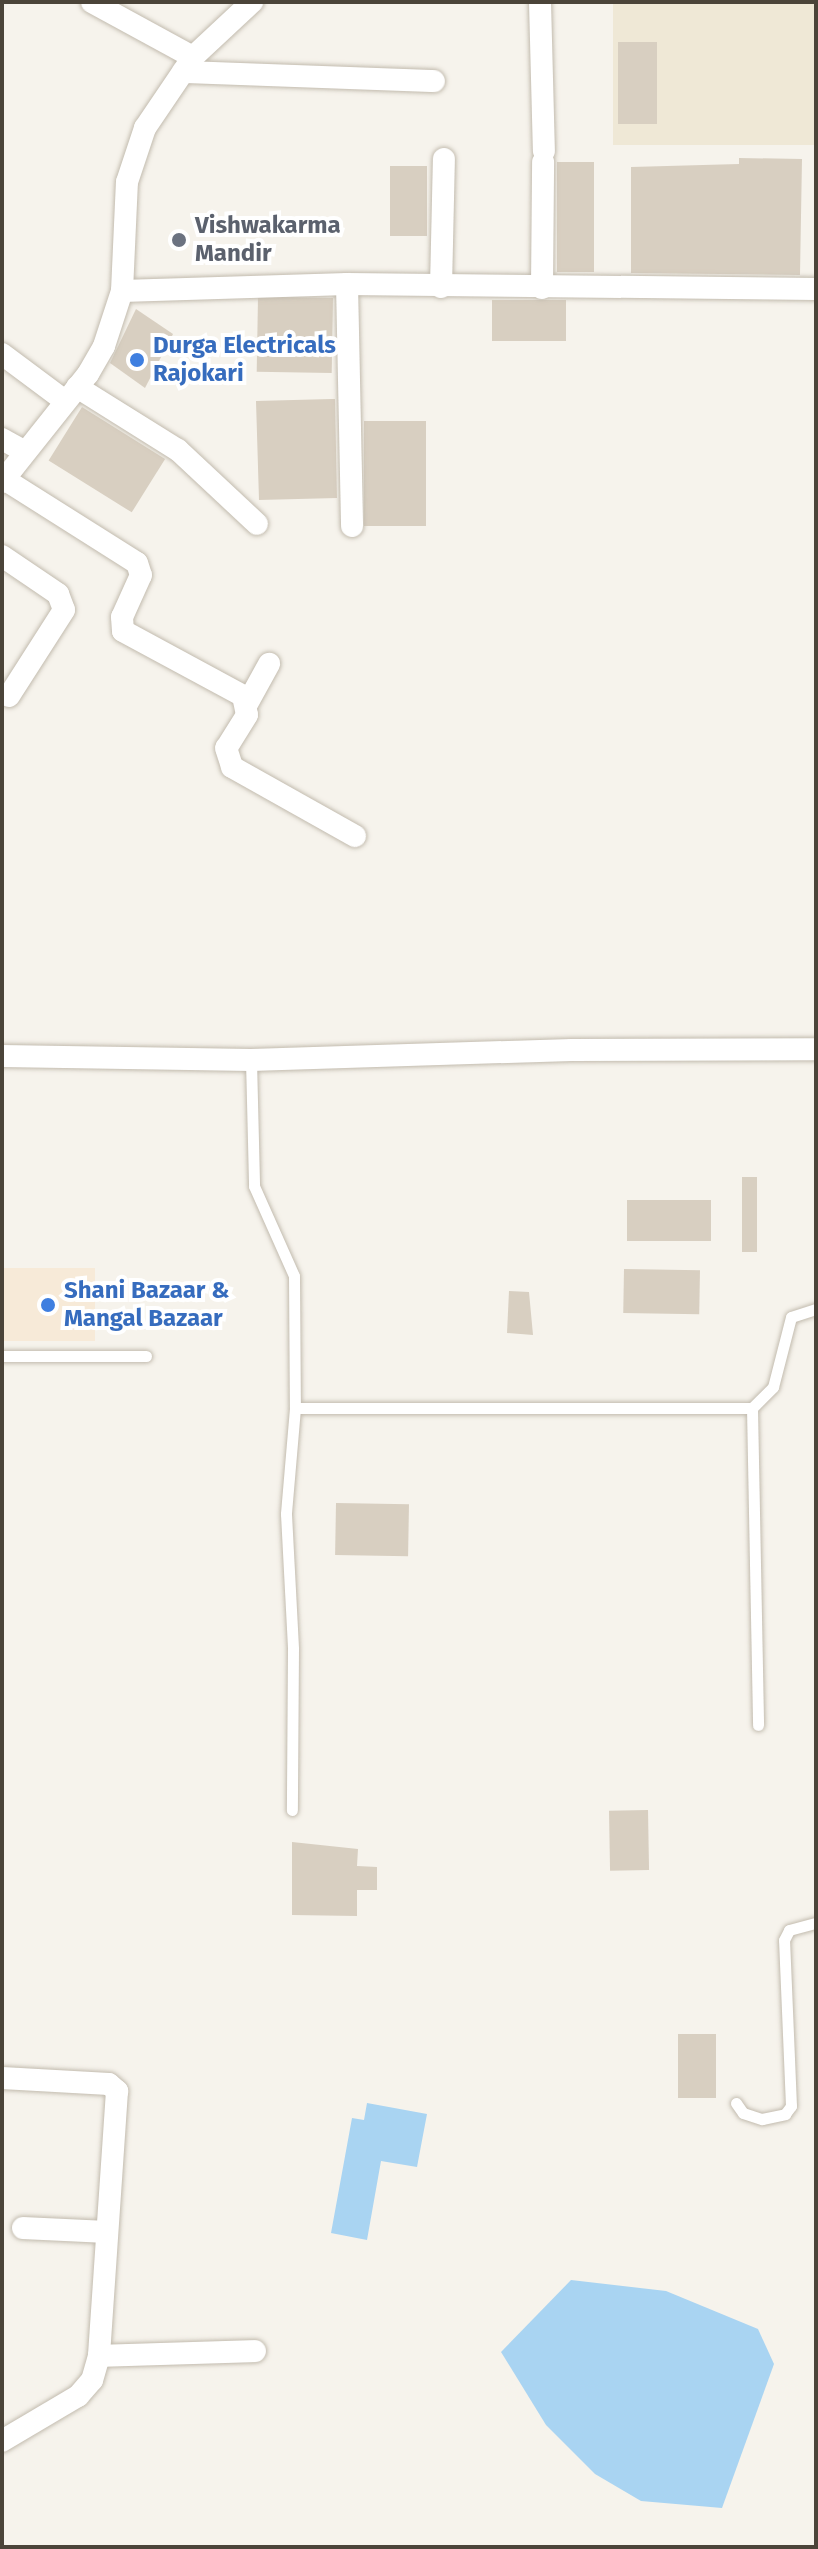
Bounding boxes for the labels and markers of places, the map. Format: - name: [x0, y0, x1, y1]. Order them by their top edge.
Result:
- place label: Vishwakarma Mandir: [195, 212, 341, 268]
- marker: Vishwakarma Mandir: [170, 231, 188, 249]
- place label: Durga Electricals Rajokari: [153, 332, 336, 388]
- marker: Durga Electricals Rajokari: [128, 351, 146, 369]
- place label: Shani Bazaar & Mangal Bazaar: [64, 1277, 229, 1333]
- marker: Shani Bazaar & Mangal Bazaar: [39, 1296, 57, 1314]

